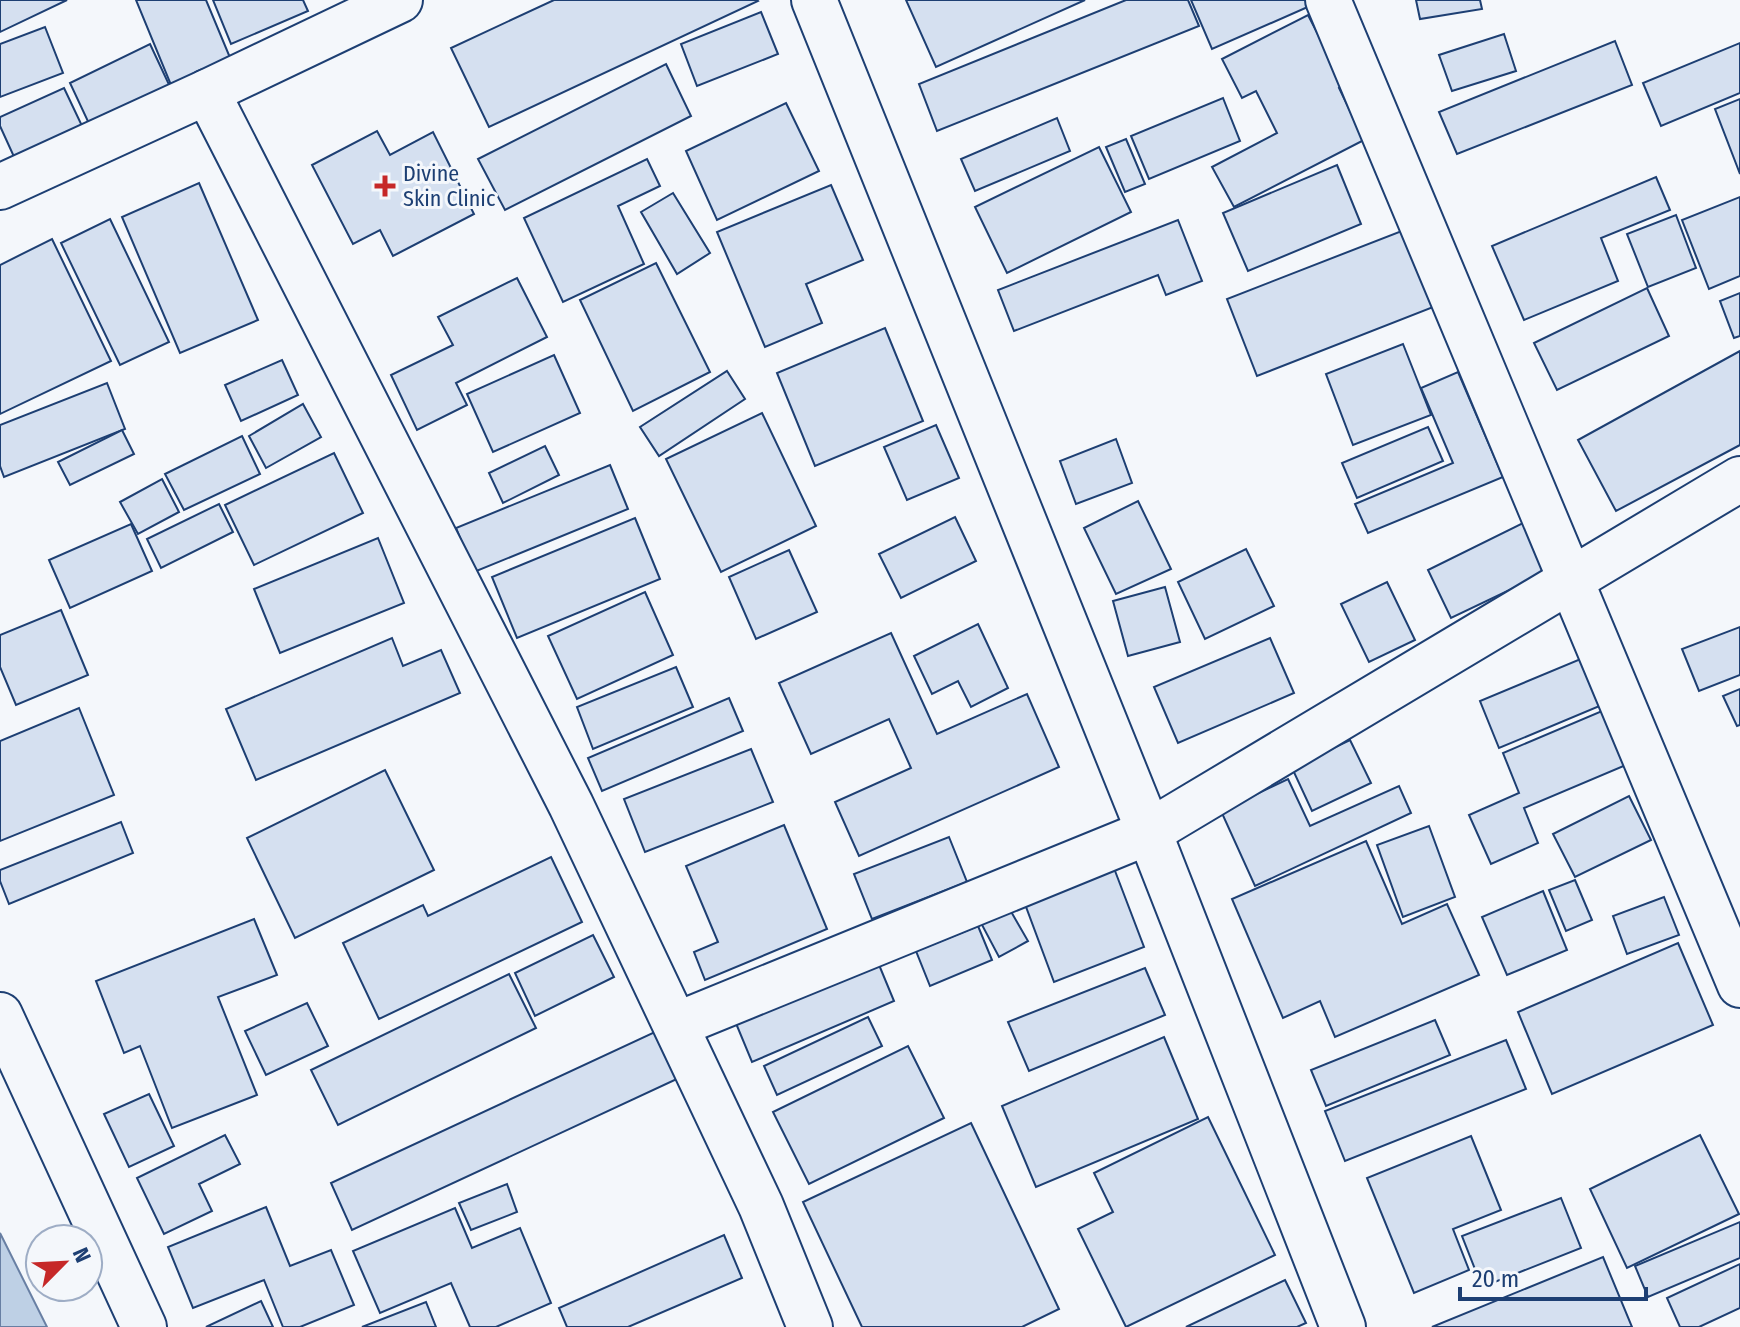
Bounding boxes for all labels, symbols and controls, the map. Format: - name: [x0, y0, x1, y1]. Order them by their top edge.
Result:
- place label: Divine Skin Clinic: [403, 160, 496, 212]
- marker: Divine Skin Clinic: [374, 175, 396, 197]
- north arrow: [24, 1223, 104, 1303]
- text: N: [67, 1244, 97, 1267]
- scale bar: [1460, 1251, 1646, 1301]
- text: 20 m: [1472, 1265, 1519, 1293]

